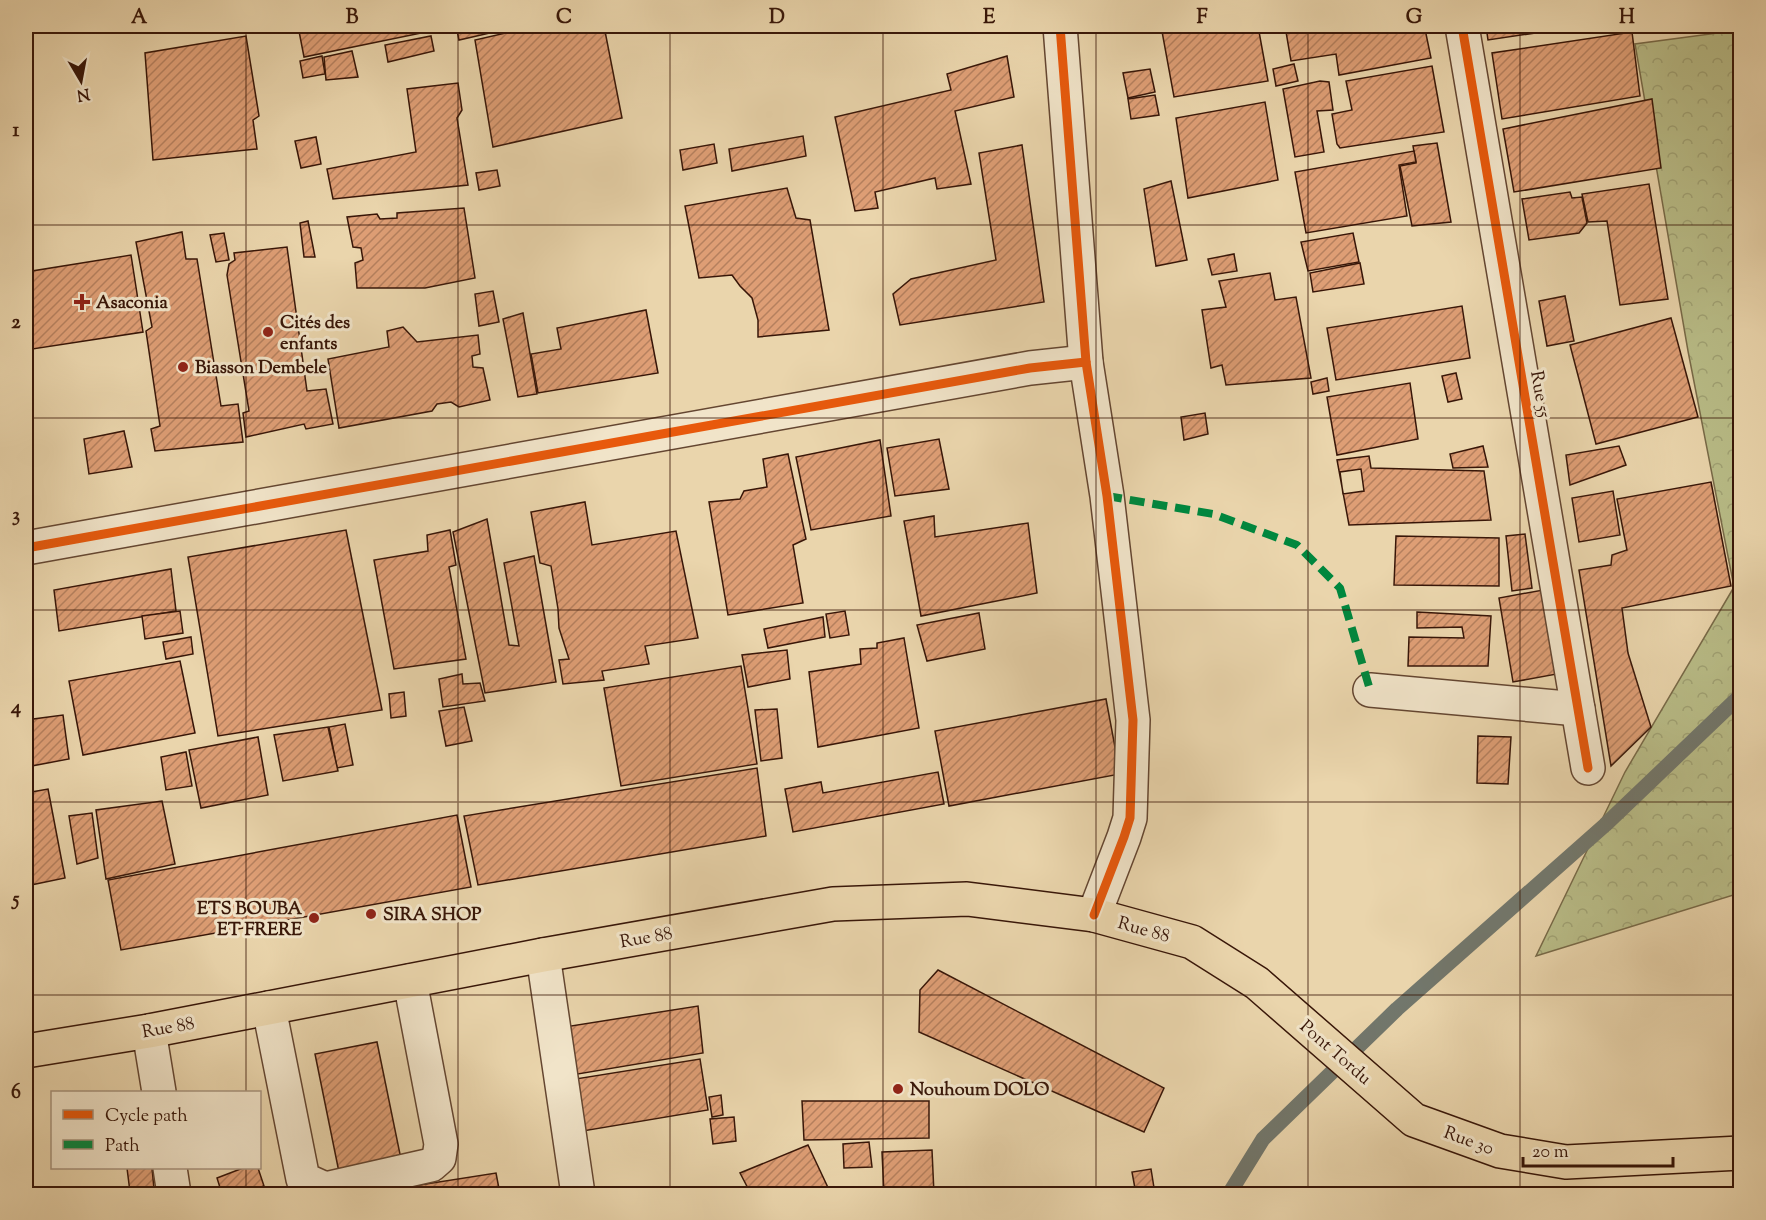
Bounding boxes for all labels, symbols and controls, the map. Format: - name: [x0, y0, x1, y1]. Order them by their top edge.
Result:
- text: A: [131, 4, 148, 33]
- text: B: [346, 4, 359, 33]
- text: C: [556, 4, 572, 33]
- text: D: [769, 4, 785, 33]
- text: E: [983, 4, 996, 33]
- text: F: [1196, 4, 1208, 33]
- text: G: [1406, 4, 1423, 33]
- text: H: [1619, 4, 1635, 33]
- north arrow: [51, 51, 111, 111]
- text: N: [75, 81, 91, 106]
- text: 1: [13, 117, 20, 146]
- place label: Asaconia: [96, 291, 168, 317]
- marker: Asaconia: [73, 293, 91, 311]
- text: 2: [11, 309, 21, 338]
- place label: Cités des enfants: [280, 311, 350, 358]
- marker: Cités des enfants: [261, 325, 275, 339]
- place label: Biasson Dembele: [195, 356, 328, 382]
- marker: Biasson Dembele: [176, 360, 190, 374]
- street label: Rue 55: [1522, 369, 1556, 420]
- text: 3: [12, 502, 20, 531]
- text: 4: [10, 694, 21, 723]
- text: 5: [11, 886, 20, 915]
- place label: ETS BOUBA ET FRERE: [197, 897, 302, 944]
- place label: SIRA SHOP: [383, 903, 481, 929]
- marker: SIRA SHOP: [364, 907, 378, 921]
- marker: ETS BOUBA ET FRERE: [307, 911, 321, 925]
- street label: Rue 88: [1114, 911, 1173, 951]
- street label: Rue 88: [618, 922, 675, 956]
- street label: Rue 88: [140, 1012, 197, 1046]
- street label: Pont Tordu: [1293, 1015, 1376, 1092]
- place label: Nouhoum DOLO: [910, 1078, 1049, 1104]
- text: 6: [11, 1079, 21, 1108]
- marker: Nouhoum DOLO: [891, 1082, 905, 1096]
- legend: [51, 1091, 261, 1169]
- text: Cycle path: [105, 1104, 188, 1130]
- street label: Rue 30: [1440, 1121, 1497, 1163]
- scale bar: [1523, 1130, 1673, 1168]
- text: Path: [105, 1134, 140, 1160]
- text: 20 m: [1532, 1140, 1569, 1166]

